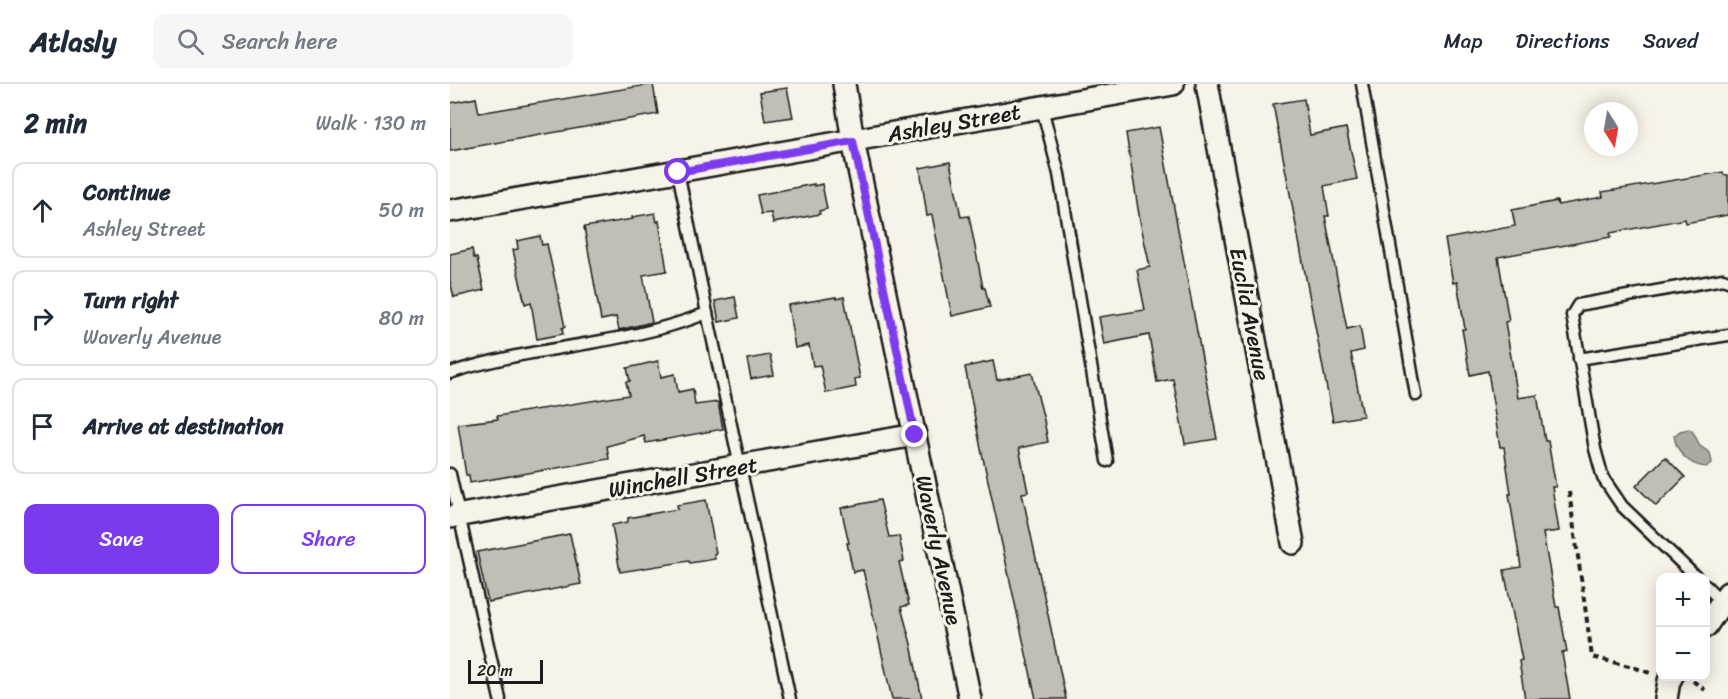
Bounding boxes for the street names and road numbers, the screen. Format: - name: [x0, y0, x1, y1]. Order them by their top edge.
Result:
- street label: Ashley Street: [883, 92, 1024, 154]
- street label: Euclid Avenue: [1218, 244, 1282, 384]
- street label: Winchell Street: [605, 445, 761, 509]
- street label: Waverly Avenue: [904, 471, 974, 629]

